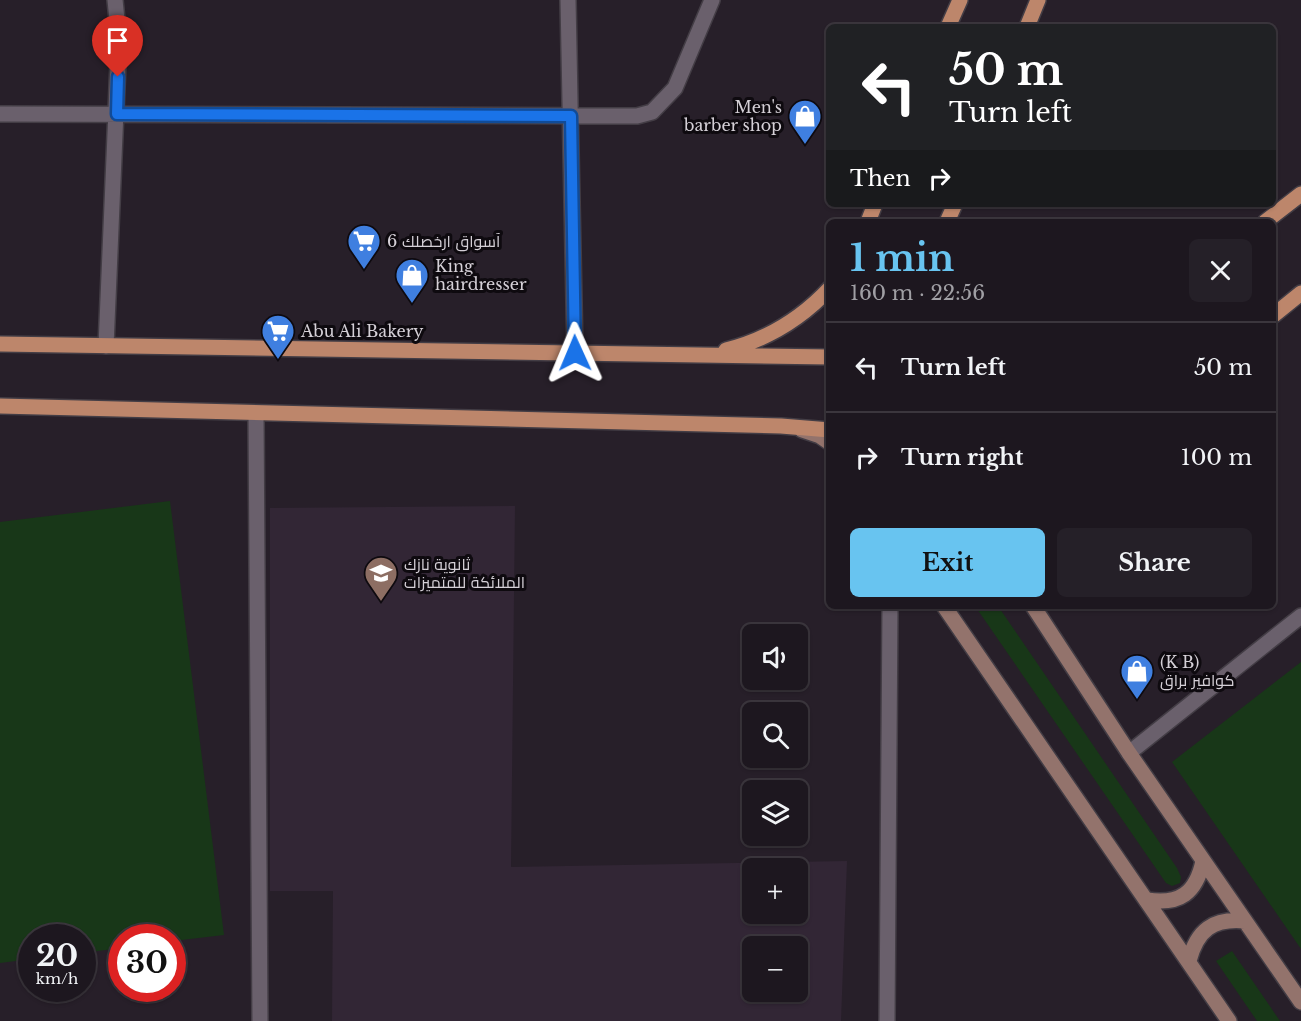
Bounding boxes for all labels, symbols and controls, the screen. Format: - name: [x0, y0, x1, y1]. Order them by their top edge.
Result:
- pin: [92, 15, 143, 77]
- icon: arrive: [101, 24, 134, 57]
- text: 50 m: [949, 44, 1063, 96]
- icon: left: [850, 48, 928, 126]
- text: Turn left: [949, 96, 1072, 129]
- place label: Men's barber shop: [683, 97, 782, 135]
- shop icon: Men's barber shop: [787, 98, 823, 145]
- icon: right: [923, 162, 956, 195]
- text: Then: [850, 165, 911, 192]
- supermarket icon: 6 آسواق ارخصلك: [346, 223, 382, 270]
- place label: 6 آسواق ارخصلك: [387, 231, 501, 252]
- text: 1 min: [850, 236, 954, 281]
- button: close: [1189, 239, 1252, 302]
- place label: King hairdresser: [435, 256, 527, 294]
- shop icon: King hairdresser: [394, 257, 430, 304]
- text: 160 m · 22:56: [850, 281, 985, 305]
- supermarket icon: Abu Ali Bakery: [260, 313, 296, 360]
- place label: Abu Ali Bakery: [300, 321, 424, 341]
- position arrow: [543, 321, 607, 385]
- icon: left: [850, 351, 883, 384]
- text: Turn left: [901, 354, 1006, 381]
- text: 50 m: [1194, 354, 1252, 381]
- icon: right: [850, 441, 883, 474]
- text: Turn right: [901, 444, 1023, 471]
- text: 100 m: [1181, 444, 1252, 471]
- button: Exit: [850, 528, 1045, 597]
- button: Share: [1057, 528, 1252, 597]
- place label: ثانوية نازك الملائكة للمتميزات: [404, 554, 525, 592]
- school or university icon: ثانوية نازك الملائكة للمتميزات: [363, 555, 399, 602]
- map controls: [742, 624, 808, 1002]
- button: sound: [742, 624, 808, 690]
- place label: (K B) كوافير براق: [1160, 652, 1235, 691]
- shop icon: (K B) كوافير براق: [1119, 653, 1155, 700]
- button: search: [742, 702, 808, 768]
- button: layers: [742, 780, 808, 846]
- button: +: [742, 858, 808, 924]
- speed limit sign: 30: [108, 924, 186, 1002]
- button: −: [742, 936, 808, 1002]
- text: 20: [36, 937, 78, 974]
- text: km/h: [36, 969, 78, 988]

